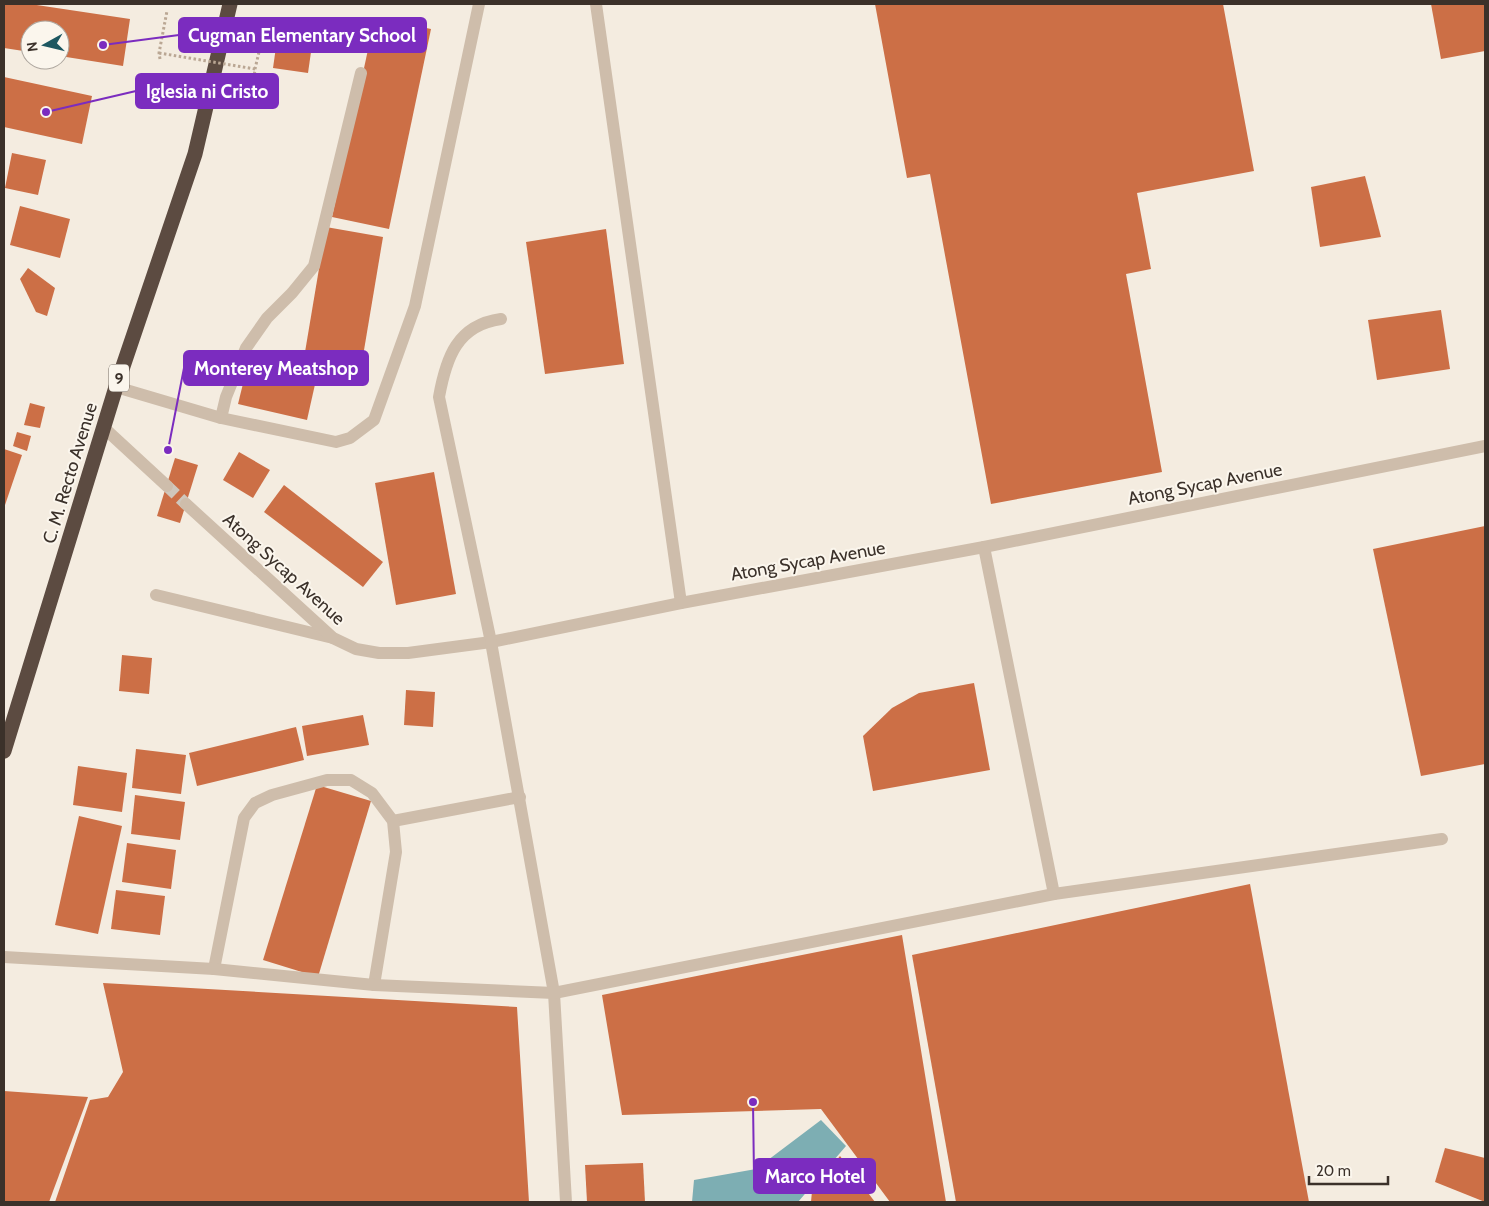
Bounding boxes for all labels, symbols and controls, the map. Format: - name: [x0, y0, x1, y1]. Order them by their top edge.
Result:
- callout: Cugman Elementary School: [179, 18, 426, 52]
- north arrow: [20, 20, 70, 70]
- text: Cugman Elementary School: [188, 24, 416, 47]
- text: N: [23, 41, 42, 53]
- callout: Iglesia ni Cristo: [136, 74, 278, 108]
- text: Iglesia ni Cristo: [146, 80, 269, 103]
- callout: Monterey Meatshop: [184, 351, 368, 385]
- text: Monterey Meatshop: [194, 357, 359, 380]
- road number: 9: [109, 364, 129, 392]
- street label: C. M. Recto Avenue: [38, 400, 102, 546]
- street label: Atong Sycap Avenue: [1126, 458, 1284, 510]
- street label: Atong Sycap Avenue: [218, 508, 350, 630]
- street label: Atong Sycap Avenue: [729, 537, 887, 585]
- scale bar: [1309, 1154, 1388, 1186]
- callout: Marco Hotel: [754, 1159, 875, 1193]
- text: 20 m: [1316, 1162, 1351, 1180]
- text: Marco Hotel: [765, 1165, 865, 1188]

